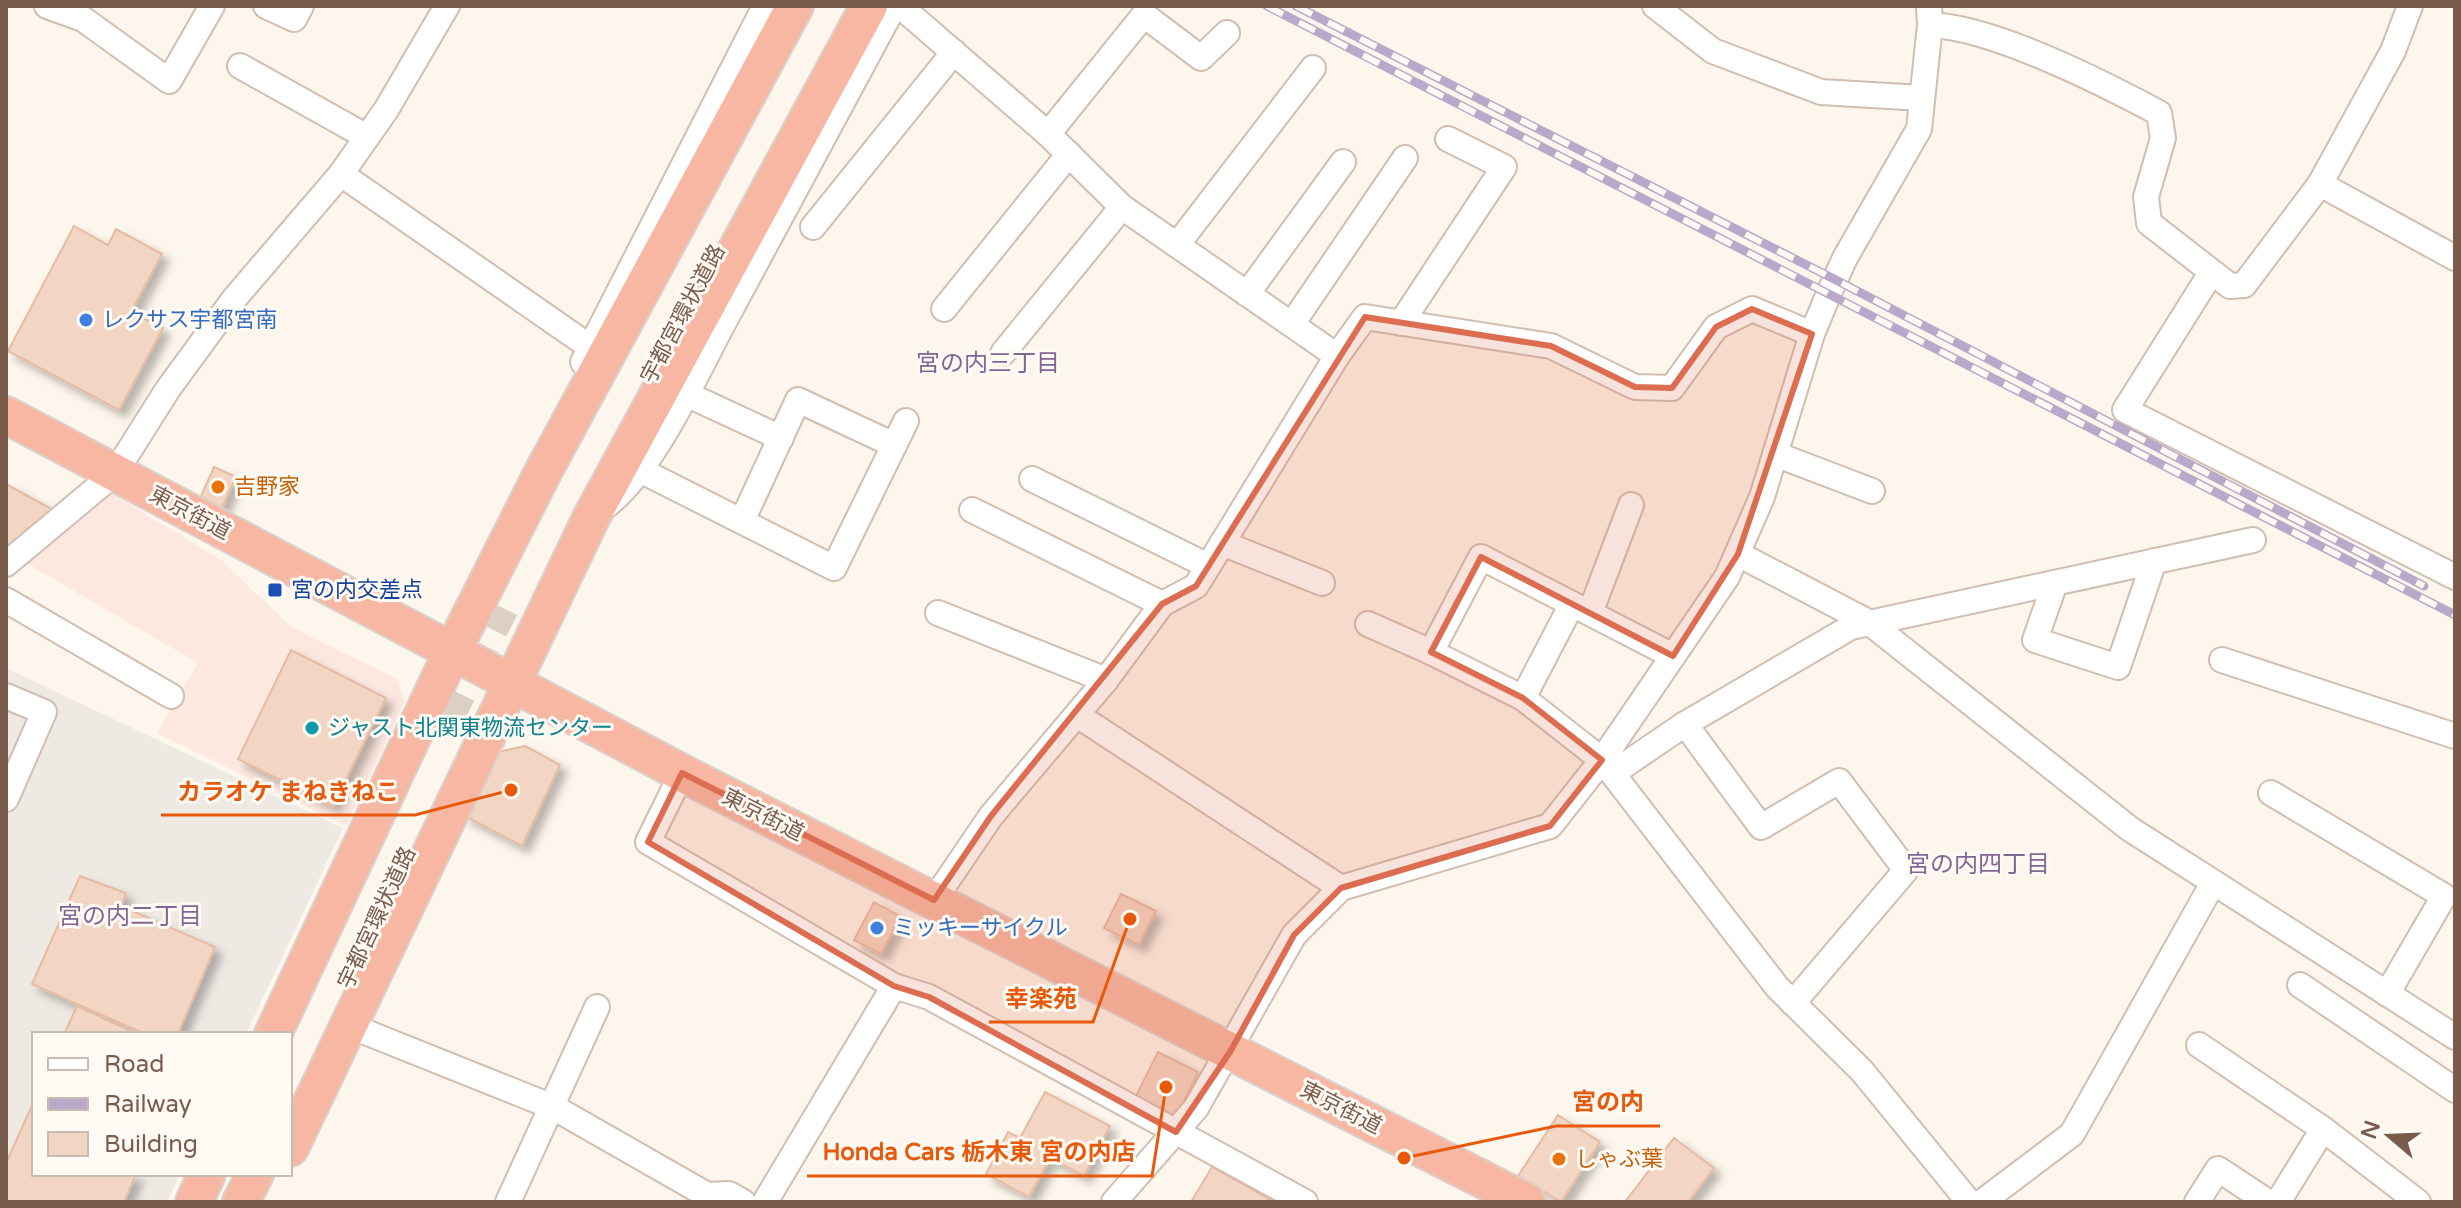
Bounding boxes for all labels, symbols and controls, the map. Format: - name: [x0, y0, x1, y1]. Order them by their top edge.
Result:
- street label: 宇都宮環状道路: [635, 240, 731, 388]
- place label: レクサス宇都宮南: [102, 307, 278, 333]
- marker: レクサス宇都宮南: [77, 311, 95, 329]
- district label: 宮の内三丁目: [916, 349, 1060, 378]
- place label: 吉野家: [234, 474, 300, 500]
- marker: 吉野家: [209, 478, 227, 496]
- street label: 東京街道: [145, 481, 235, 545]
- place label: 宮の内交差点: [291, 577, 423, 603]
- marker: 宮の内交差点: [266, 581, 284, 599]
- place label: ジャスト北関東物流センター: [328, 715, 613, 741]
- marker: ジャスト北関東物流センター: [303, 719, 321, 737]
- callout: カラオケ まねきねこ: [161, 767, 415, 815]
- text: カラオケ まねきねこ: [177, 778, 399, 807]
- street label: 東京街道: [718, 783, 808, 847]
- street label: 宇都宮環状道路: [333, 843, 421, 993]
- district label: 宮の内四丁目: [1906, 850, 2050, 879]
- district label: 宮の内二丁目: [58, 902, 202, 931]
- place label: ミッキーサイクル: [893, 915, 1067, 941]
- marker: ミッキーサイクル: [868, 919, 886, 937]
- callout: 幸楽苑: [989, 974, 1093, 1022]
- text: 幸楽苑: [1005, 985, 1077, 1014]
- legend: [32, 1032, 292, 1176]
- text: Road: [104, 1050, 164, 1079]
- street label: 東京街道: [1296, 1076, 1386, 1140]
- callout: 宮の内: [1556, 1078, 1660, 1126]
- text: 宮の内: [1572, 1088, 1644, 1117]
- text: Railway: [104, 1090, 192, 1119]
- north arrow: [2349, 1096, 2429, 1176]
- text: N: [2356, 1117, 2386, 1142]
- callout: Honda Cars 栃木東 宮の内店: [807, 1128, 1152, 1176]
- text: Building: [104, 1130, 198, 1159]
- text: Honda Cars 栃木東 宮の内店: [822, 1138, 1136, 1167]
- place label: しゃぶ葉: [1575, 1146, 1663, 1172]
- marker: しゃぶ葉: [1550, 1150, 1568, 1168]

